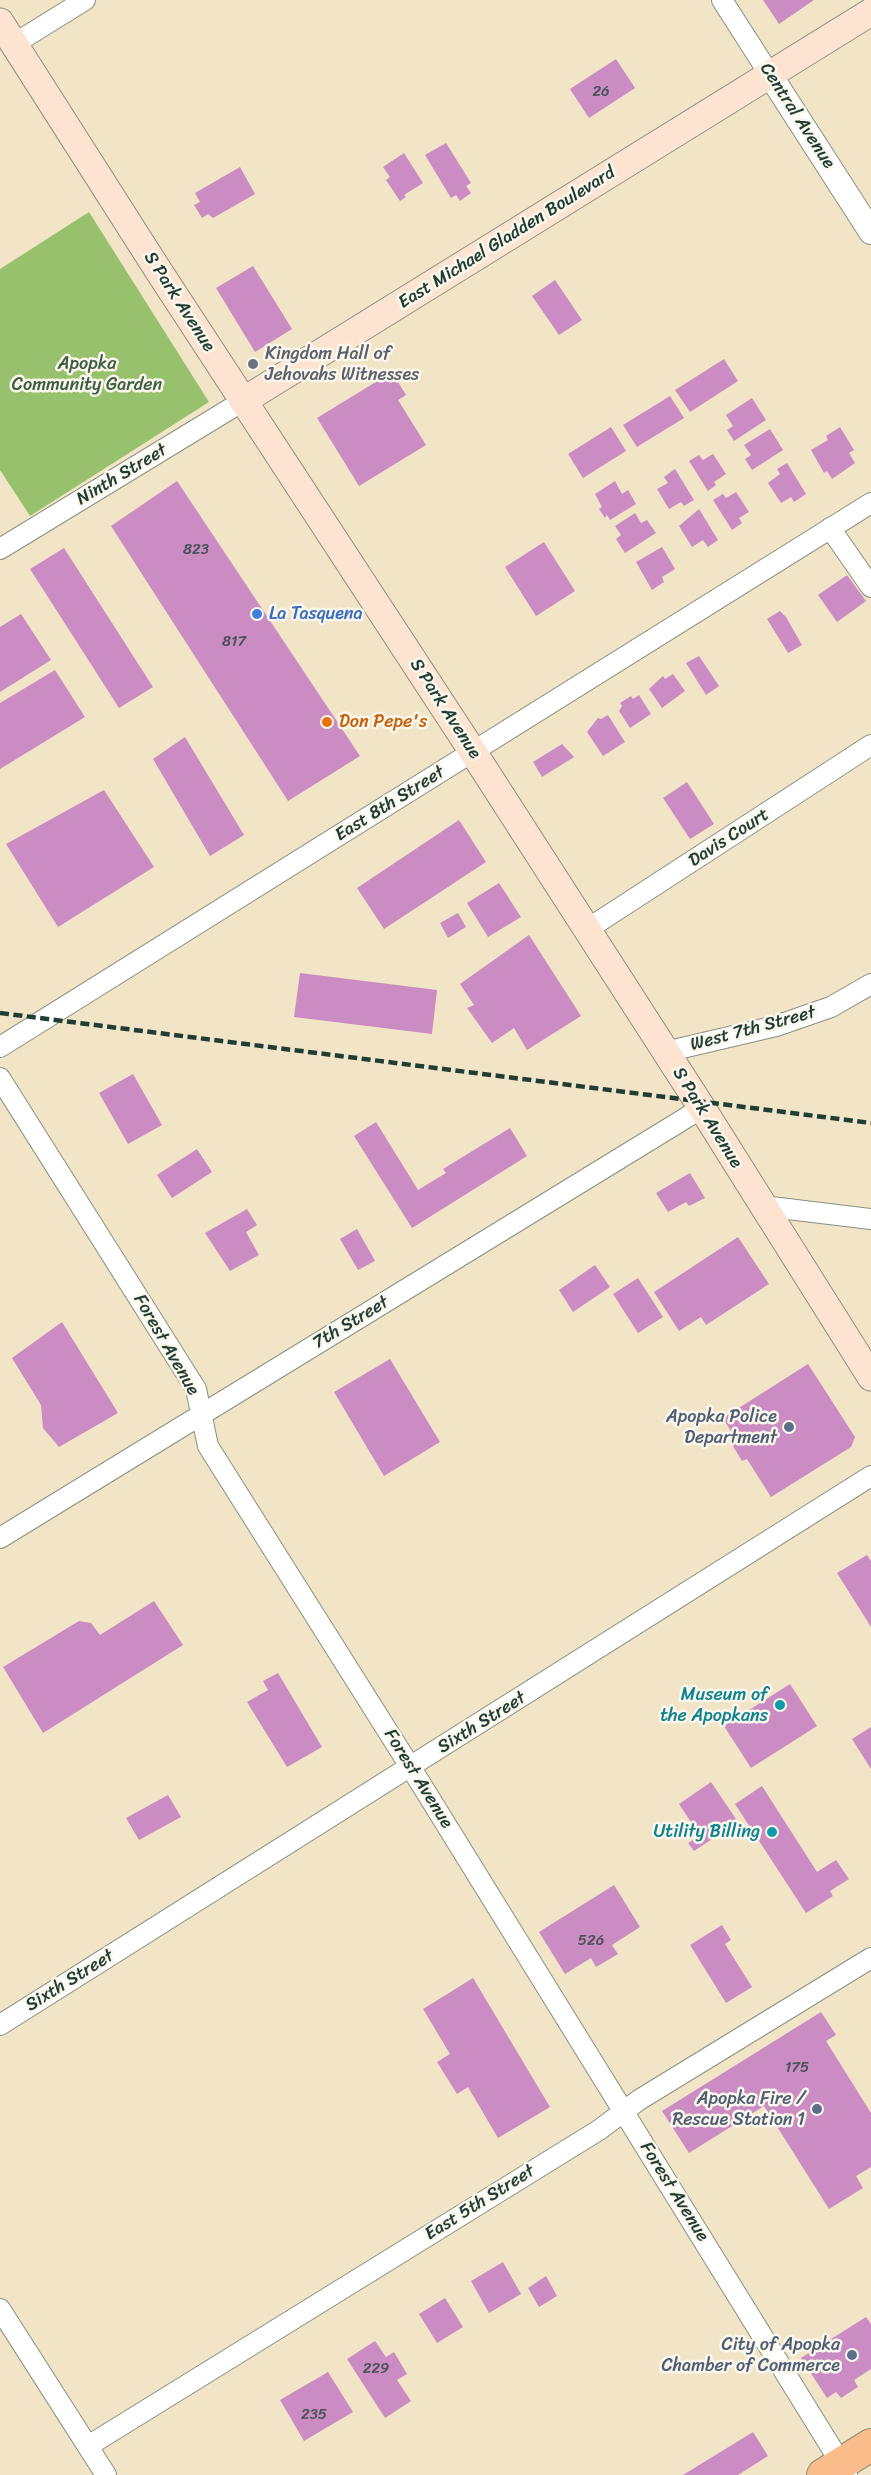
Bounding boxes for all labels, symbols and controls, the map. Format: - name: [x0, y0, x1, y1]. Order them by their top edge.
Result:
- street label: Central Avenue: [755, 59, 839, 173]
- house number: 26: [592, 83, 610, 101]
- street label: East Michael Gladden Boulevard: [395, 162, 619, 314]
- street label: S Park Avenue: [139, 248, 219, 356]
- place label: Kingdom Hall of Jehovahs Witnesses: [265, 343, 419, 386]
- park label: Apopka Community Garden: [12, 353, 162, 395]
- marker: Kingdom Hall of Jehovahs Witnesses: [246, 357, 260, 371]
- street label: Ninth Street: [73, 440, 171, 510]
- house number: 823: [183, 541, 209, 559]
- place label: La Tasquena: [269, 603, 363, 625]
- marker: La Tasquena: [250, 607, 264, 621]
- house number: 817: [222, 633, 246, 651]
- street label: S Park Avenue: [405, 655, 485, 763]
- place label: Don Pepe's: [339, 711, 427, 733]
- marker: Don Pepe's: [320, 715, 334, 729]
- street label: East 8th Street: [331, 762, 449, 846]
- street label: Davis Court: [685, 804, 773, 872]
- street label: West 7th Street: [688, 1002, 818, 1056]
- street label: S Park Avenue: [667, 1064, 747, 1172]
- street label: Forest Avenue: [128, 1291, 204, 1399]
- street label: 7th Street: [309, 1292, 393, 1354]
- place label: Apopka Police Department: [666, 1406, 777, 1448]
- marker: Apopka Police Department: [782, 1420, 796, 1434]
- place label: Museum of the Apopkans: [660, 1684, 768, 1726]
- street label: Sixth Street: [434, 1687, 530, 1759]
- marker: Museum of the Apopkans: [773, 1698, 787, 1712]
- street label: Forest Avenue: [379, 1725, 457, 1833]
- place label: Utility Billing: [653, 1821, 760, 1843]
- marker: Utility Billing: [765, 1825, 779, 1839]
- house number: 526: [578, 1932, 604, 1950]
- street label: Sixth Street: [22, 1945, 118, 2017]
- house number: 175: [785, 2059, 809, 2077]
- place label: Apopka Fire / Rescue Station 1: [672, 2088, 805, 2130]
- marker: Apopka Fire / Rescue Station 1: [810, 2102, 824, 2116]
- street label: Forest Avenue: [635, 2138, 713, 2246]
- street label: East 5th Street: [421, 2161, 539, 2245]
- place label: City of Apopka Chamber of Commerce: [661, 2334, 840, 2376]
- marker: City of Apopka Chamber of Commerce: [845, 2348, 859, 2362]
- house number: 229: [363, 2360, 389, 2378]
- house number: 235: [301, 2406, 327, 2424]

